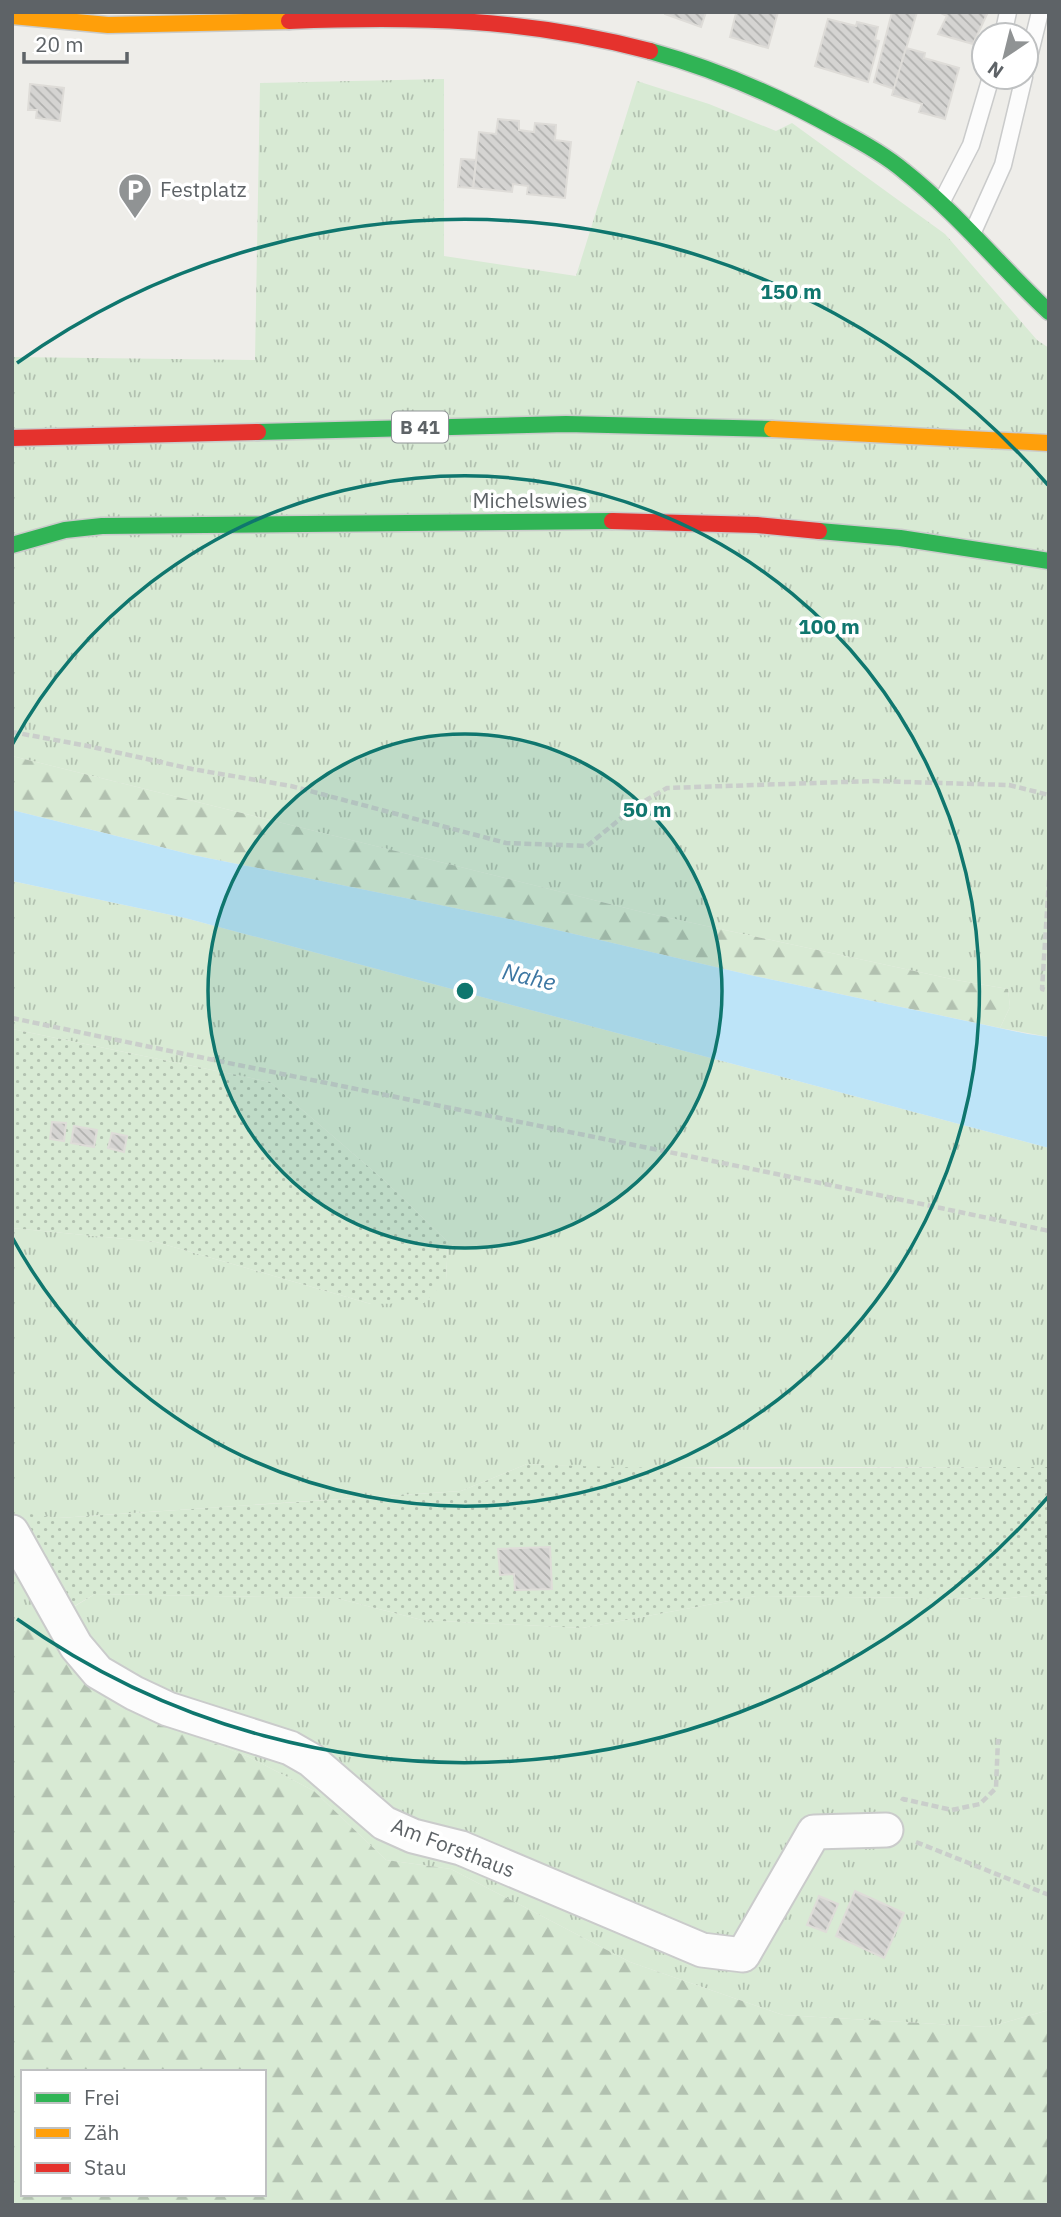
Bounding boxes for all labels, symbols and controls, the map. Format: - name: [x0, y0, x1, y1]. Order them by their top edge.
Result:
- scale bar: [24, 21, 128, 65]
- north arrow: [970, 21, 1040, 91]
- text: 20 m: [35, 30, 84, 58]
- text: N: [983, 56, 1008, 84]
- parking icon: Festplatz: [116, 171, 154, 220]
- place label: Festplatz: [160, 175, 247, 203]
- text: 150 m: [760, 277, 822, 305]
- road number: B 41: [392, 412, 448, 442]
- street label: Michelswies: [472, 486, 588, 514]
- text: 100 m: [798, 612, 860, 640]
- text: 50 m: [623, 795, 671, 823]
- water label: Nahe: [500, 955, 559, 997]
- centre of rings: [453, 979, 477, 1003]
- street label: Am Forsthaus: [388, 1811, 519, 1883]
- legend: [21, 2070, 266, 2196]
- text: Frei: [84, 2083, 120, 2111]
- text: Zäh: [84, 2118, 119, 2146]
- text: Stau: [84, 2153, 127, 2181]

